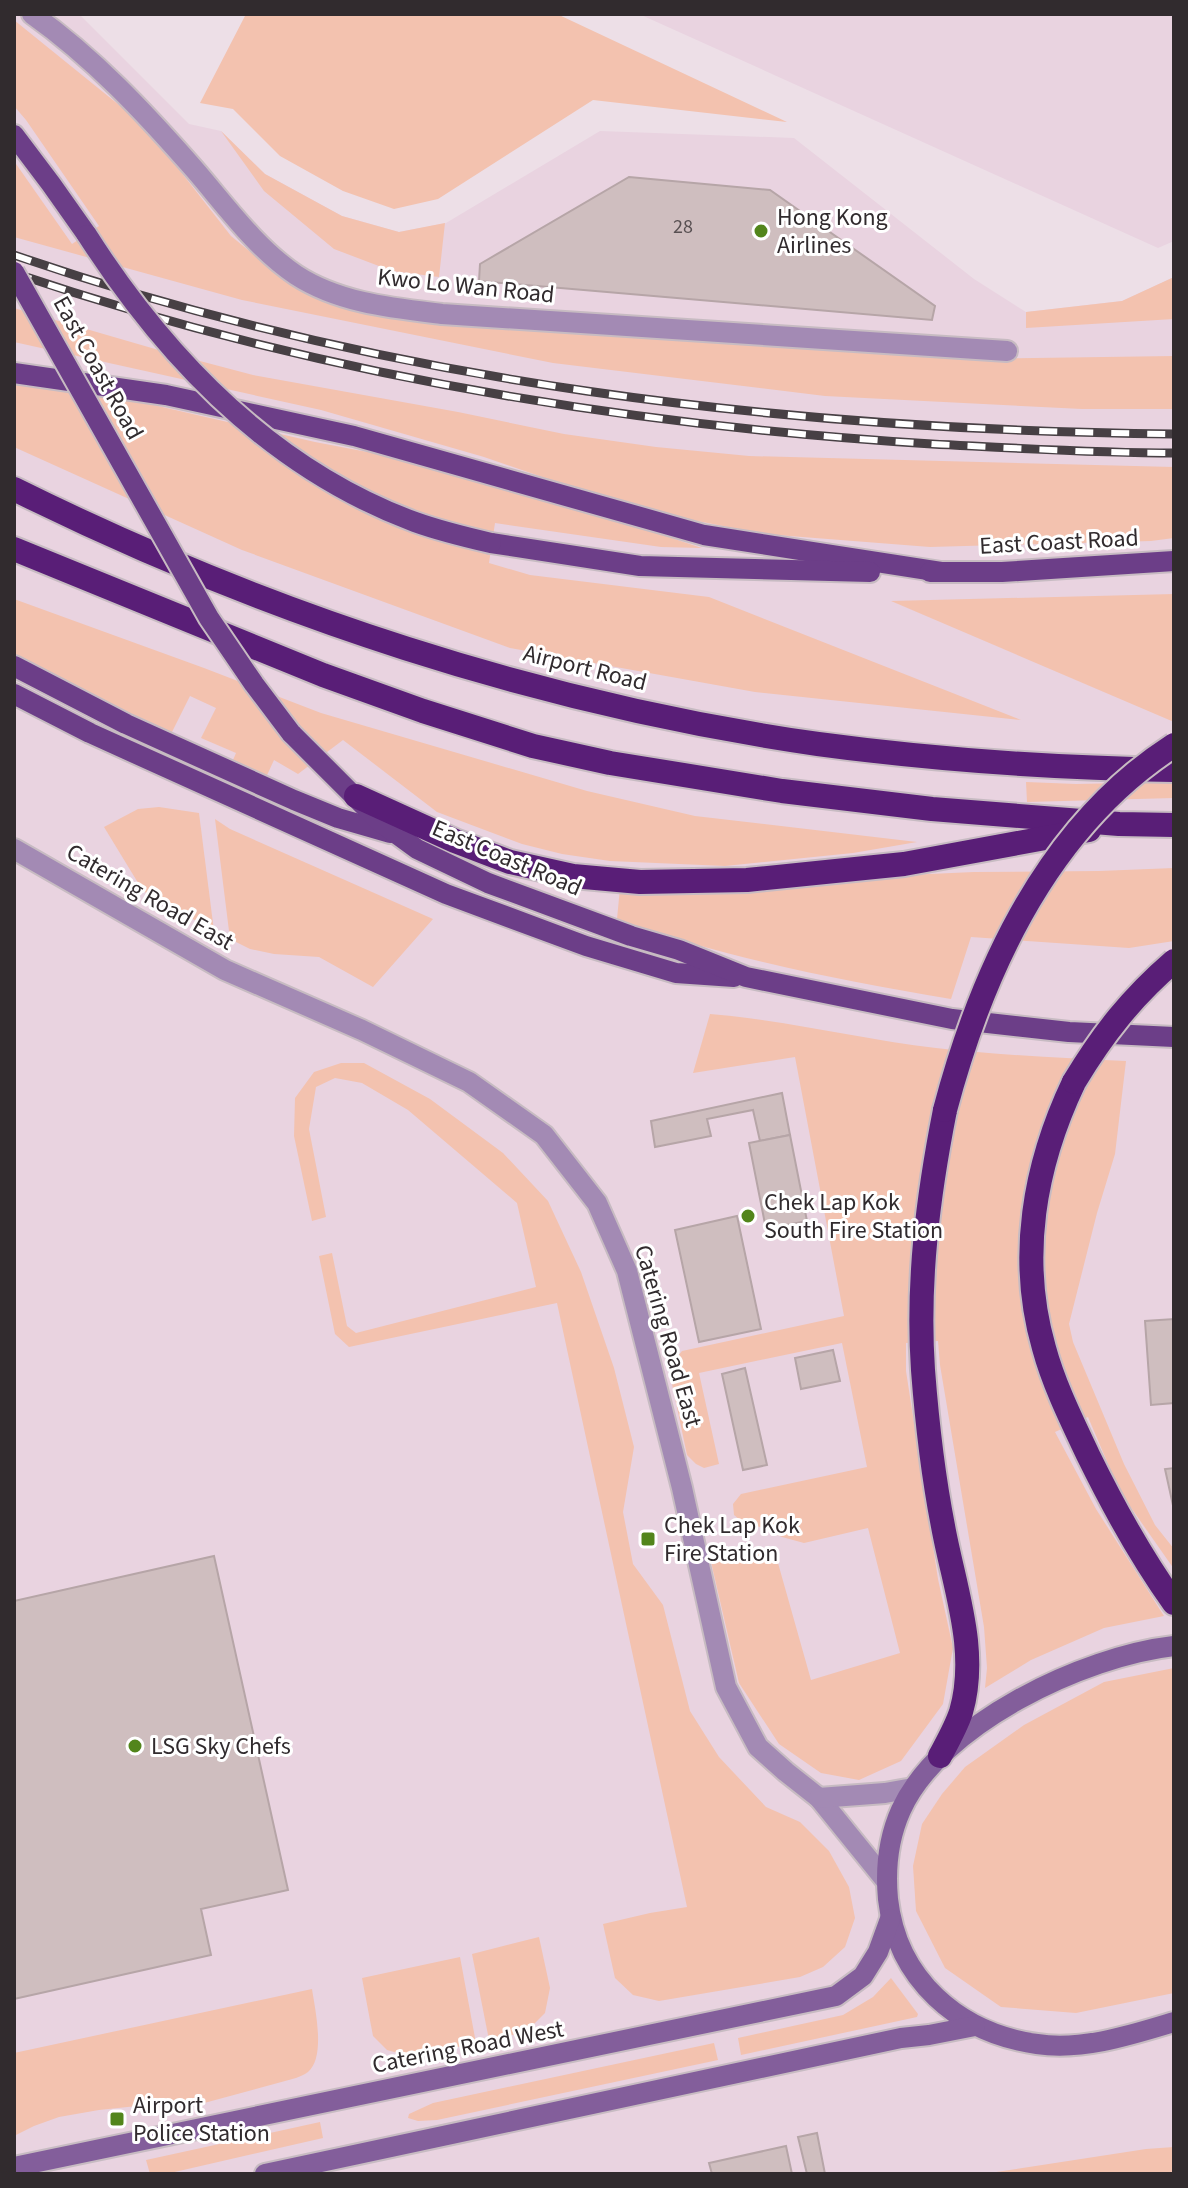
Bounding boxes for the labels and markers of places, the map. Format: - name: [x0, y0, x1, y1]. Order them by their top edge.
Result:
- place label: Hong Kong Airlines: [777, 200, 888, 263]
- marker: Hong Kong Airlines: [752, 222, 770, 240]
- place label: Chek Lap Kok South Fire Station: [764, 1185, 943, 1248]
- marker: Chek Lap Kok South Fire Station: [739, 1207, 757, 1225]
- place label: Chek Lap Kok Fire Station: [664, 1508, 800, 1571]
- marker: Chek Lap Kok Fire Station: [639, 1530, 657, 1548]
- place label: LSG Sky Chefs: [151, 1729, 291, 1764]
- marker: LSG Sky Chefs: [126, 1737, 144, 1755]
- place label: Airport Police Station: [133, 2088, 270, 2151]
- marker: Airport Police Station: [108, 2110, 126, 2128]

